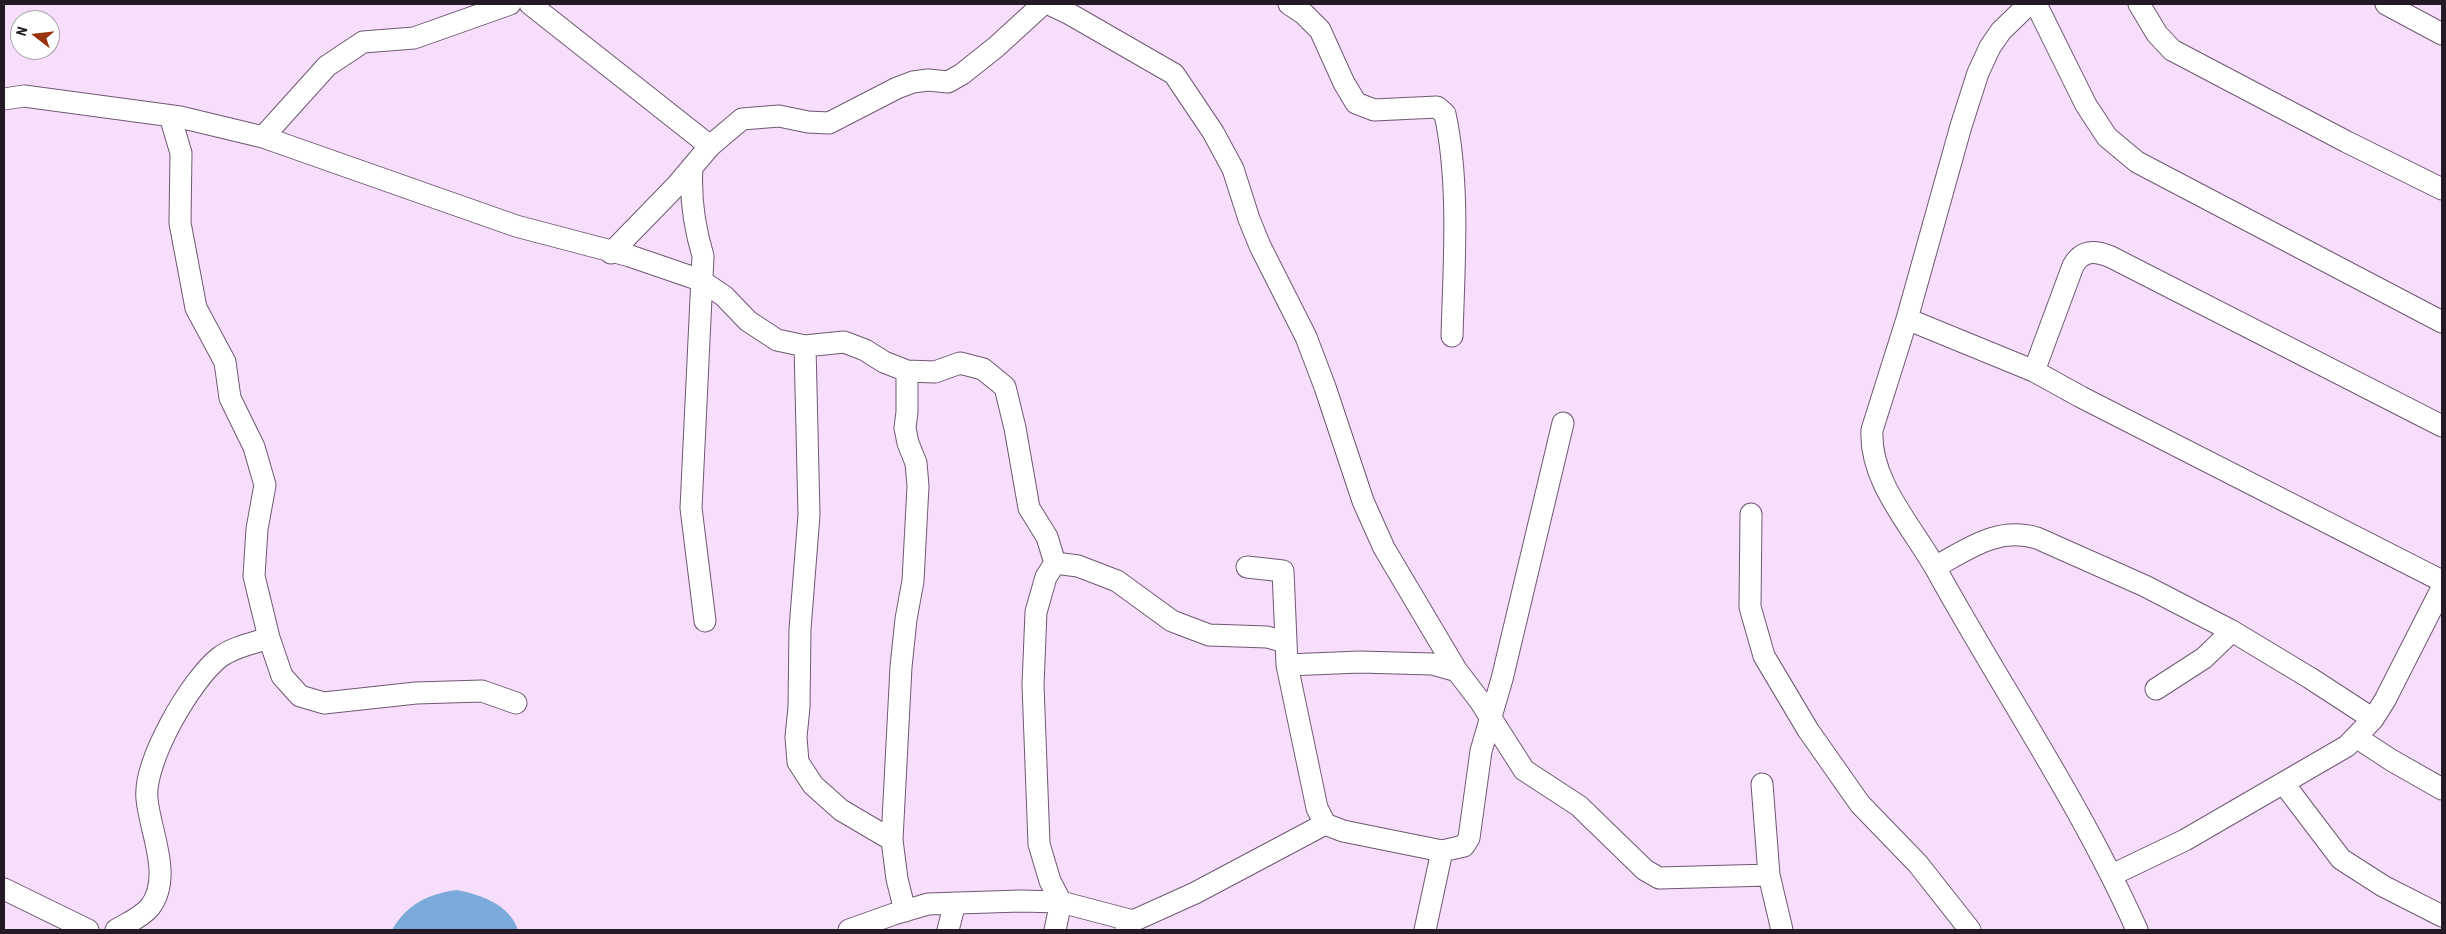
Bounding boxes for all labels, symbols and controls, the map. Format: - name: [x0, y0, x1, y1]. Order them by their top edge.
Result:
- north arrow: [10, 10, 60, 60]
- text: N: [13, 25, 30, 37]

